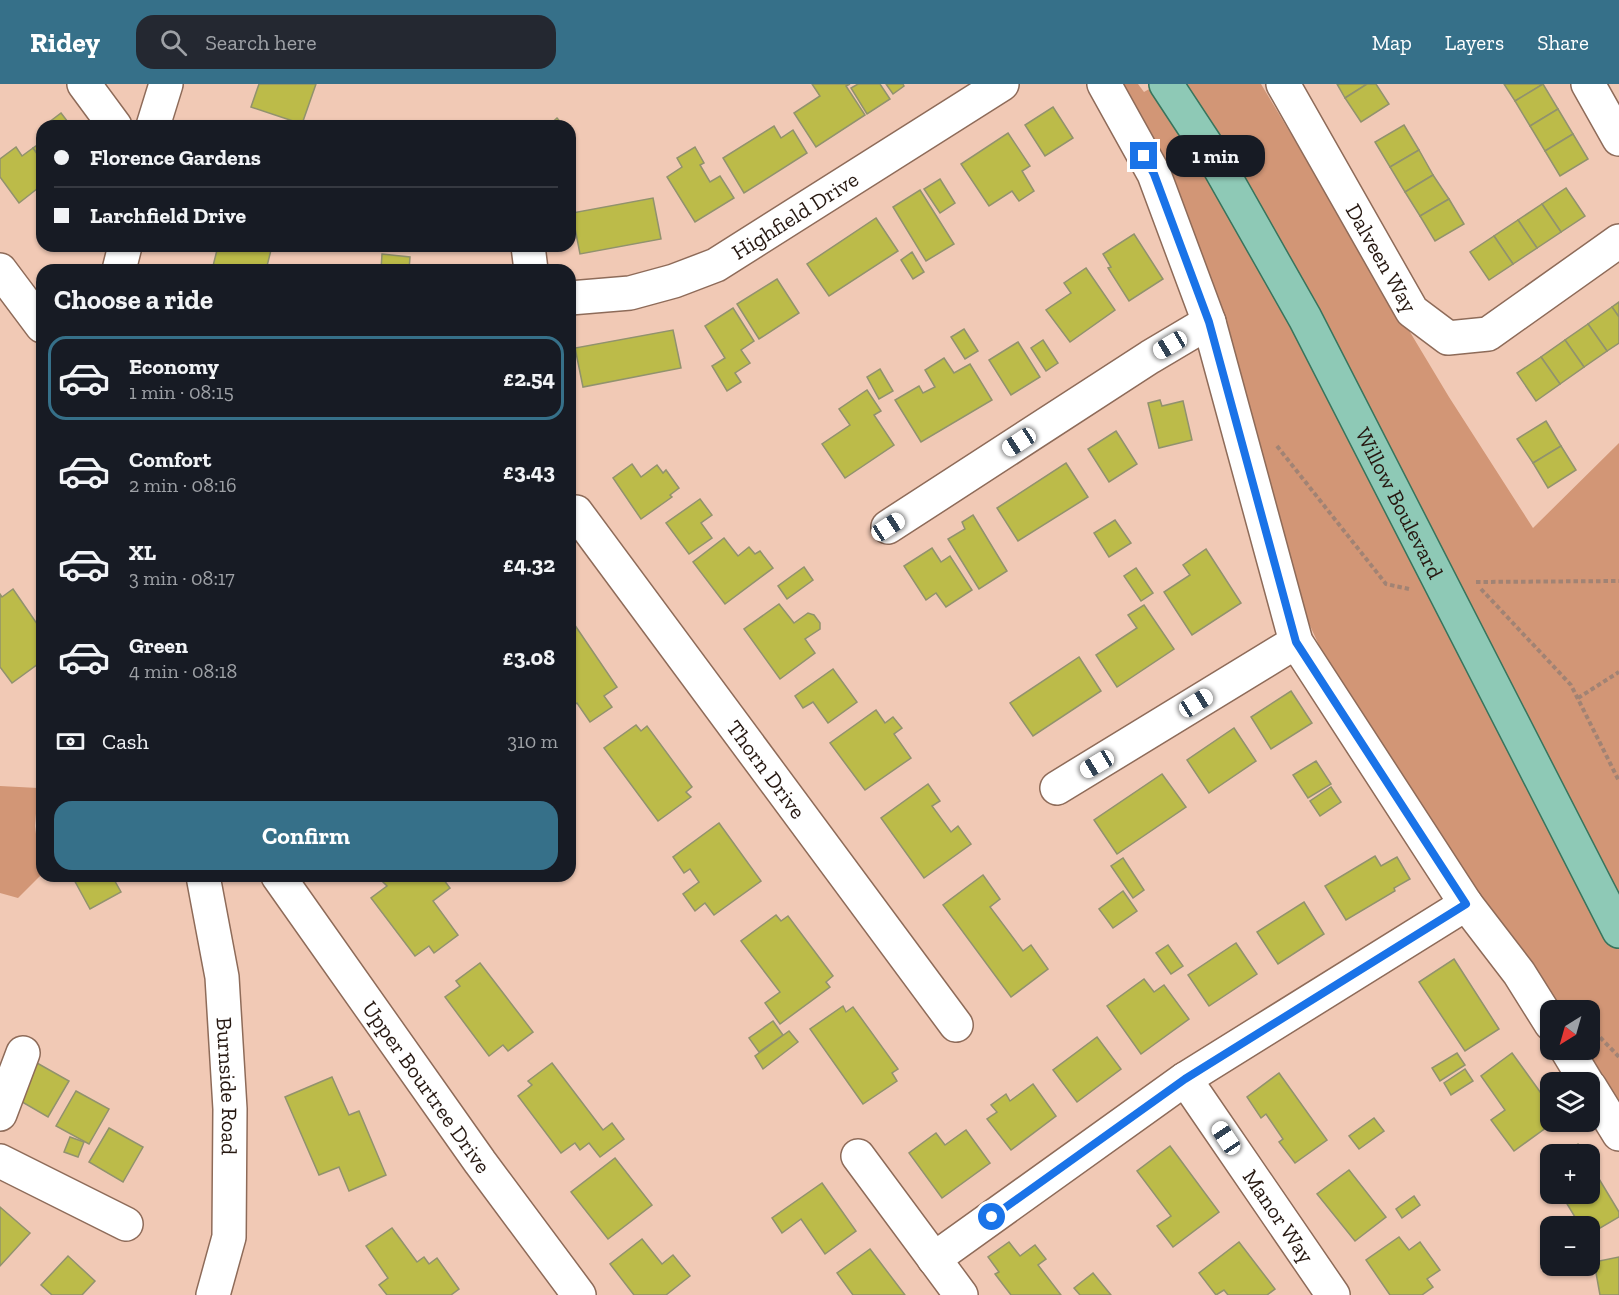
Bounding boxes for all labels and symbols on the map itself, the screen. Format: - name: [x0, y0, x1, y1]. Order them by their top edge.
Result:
- callout: 1 min: [1165, 135, 1264, 177]
- route end: [1130, 142, 1157, 169]
- street label: Highfield Drive: [726, 165, 863, 265]
- street label: Dalveen Way: [1340, 199, 1424, 318]
- car: [1150, 328, 1190, 362]
- street label: Willow Boulevard: [1350, 423, 1450, 583]
- car: [999, 425, 1039, 459]
- car: [868, 510, 908, 544]
- car: [1176, 686, 1216, 720]
- street label: Thorn Drive: [721, 715, 812, 824]
- car: [1077, 747, 1117, 781]
- street label: Upper Bourtree Drive: [357, 995, 497, 1178]
- north arrow: [1540, 1000, 1600, 1060]
- street label: Burnside Road: [211, 1016, 244, 1155]
- car: [1208, 1118, 1244, 1158]
- street label: Manor Way: [1237, 1164, 1321, 1269]
- route start: [978, 1203, 1005, 1230]

